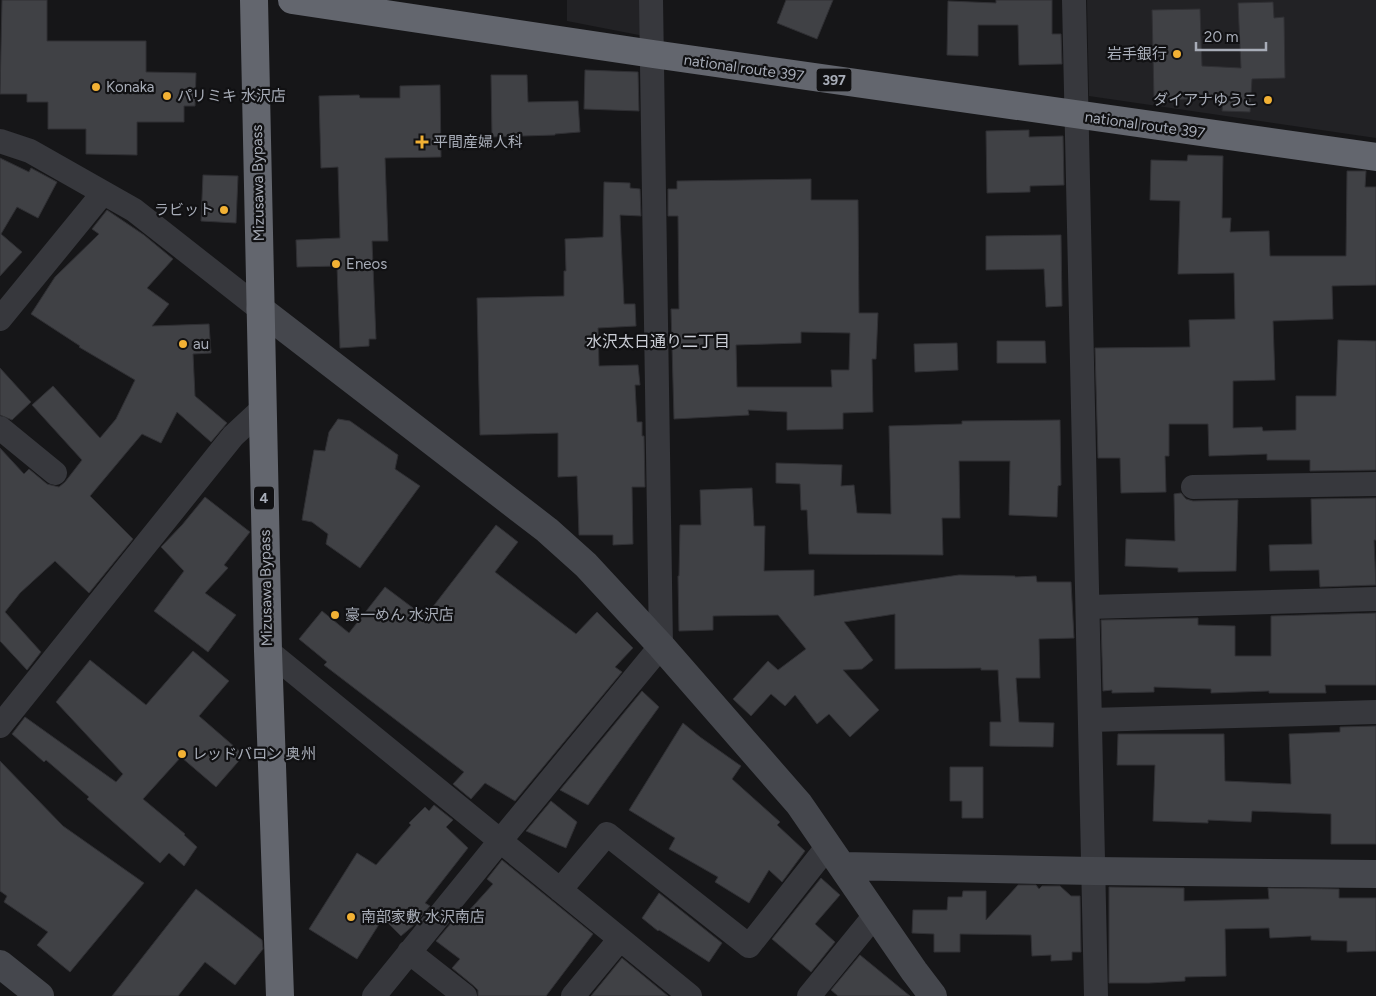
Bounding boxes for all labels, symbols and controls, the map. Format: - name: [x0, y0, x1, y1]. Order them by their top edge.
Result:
- scale bar: [1196, 20, 1266, 52]
- text: 20 m: [1204, 28, 1238, 46]
- place label: 岩手銀行: [1107, 45, 1167, 63]
- marker: 岩手銀行: [1171, 48, 1183, 60]
- street label: national route 397: [683, 51, 805, 85]
- road number: 397: [816, 68, 852, 92]
- place label: Konaka: [106, 78, 155, 96]
- marker: Konaka: [90, 81, 102, 93]
- place label: パリミキ 水沢店: [177, 87, 286, 105]
- marker: パリミキ 水沢店: [161, 90, 173, 102]
- place label: ダイアナゆうこ: [1153, 91, 1258, 109]
- marker: ダイアナゆうこ: [1262, 94, 1274, 106]
- street label: national route 397: [1084, 108, 1206, 142]
- street label: Mizusawa Bypass: [248, 124, 268, 242]
- place label: 平間産婦人科: [433, 133, 523, 151]
- marker: 平間産婦人科: [415, 135, 429, 149]
- place label: ラビット: [154, 201, 214, 219]
- marker: ラビット: [218, 204, 230, 216]
- place label: Eneos: [346, 255, 387, 273]
- marker: Eneos: [330, 258, 342, 270]
- district label: 水沢太日通り二丁目: [586, 332, 730, 351]
- place label: au: [193, 335, 209, 353]
- marker: au: [177, 338, 189, 350]
- road number: 4: [254, 486, 274, 509]
- street label: Mizusawa Bypass: [256, 529, 276, 647]
- place label: 豪一めん 水沢店: [345, 606, 454, 624]
- marker: 豪一めん 水沢店: [329, 609, 341, 621]
- place label: レッドバロン 奥州: [192, 745, 316, 763]
- marker: レッドバロン 奥州: [176, 748, 188, 760]
- place label: 南部家敷 水沢南店: [361, 908, 485, 926]
- marker: 南部家敷 水沢南店: [345, 911, 357, 923]

